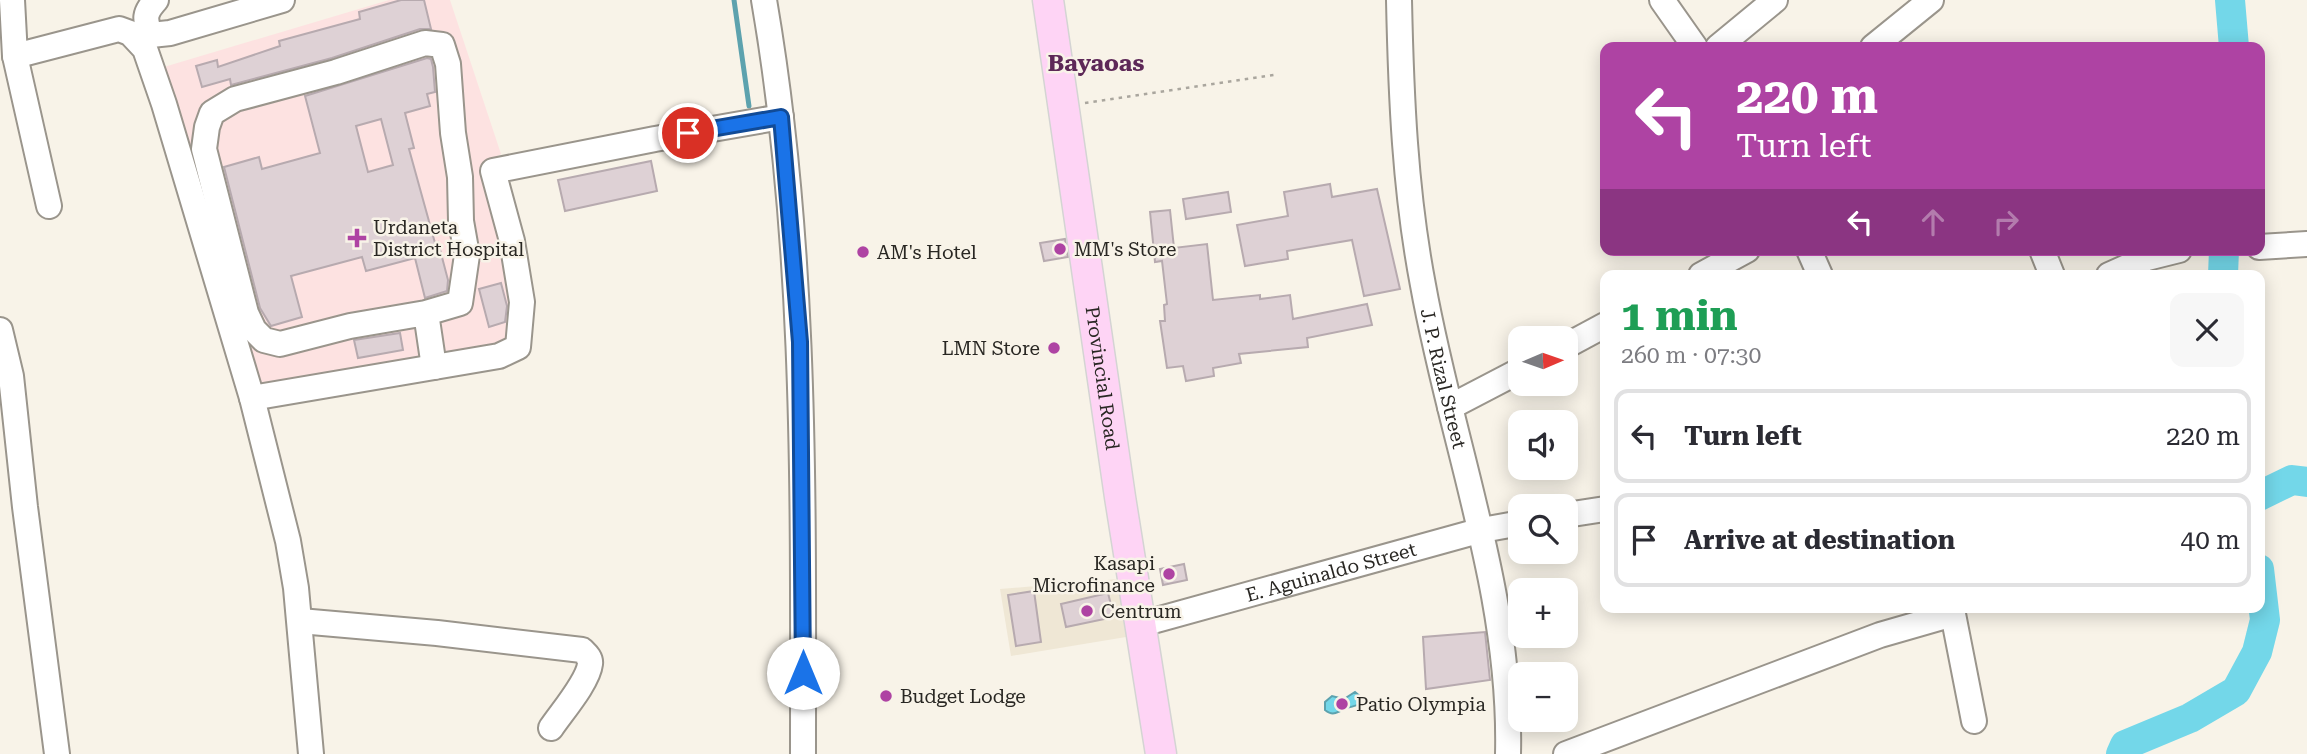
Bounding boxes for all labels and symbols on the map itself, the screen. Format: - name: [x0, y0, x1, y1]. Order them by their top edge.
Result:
- district label: Bayaoas: [1048, 50, 1144, 77]
- pin: [658, 103, 718, 163]
- place label: Urdaneta District Hospital: [373, 216, 524, 261]
- marker: Urdaneta District Hospital: [347, 228, 367, 248]
- place label: MM's Store: [1074, 238, 1176, 261]
- place label: AM's Hotel: [877, 241, 977, 264]
- marker: MM's Store: [1052, 241, 1068, 257]
- marker: AM's Hotel: [855, 244, 871, 260]
- street label: Provincial Road: [1081, 305, 1125, 451]
- street label: J. P. Rizal Street: [1416, 306, 1471, 451]
- north arrow: [1508, 326, 1578, 396]
- place label: LMN Store: [942, 337, 1040, 360]
- marker: LMN Store: [1046, 340, 1062, 356]
- street label: E. Aguinaldo Street: [1243, 537, 1419, 606]
- place label: Kasapi Microfinance: [1032, 552, 1155, 597]
- marker: Kasapi Microfinance: [1161, 566, 1177, 582]
- place label: Centrum: [1101, 600, 1181, 623]
- marker: Centrum: [1079, 603, 1095, 619]
- position arrow: [766, 636, 840, 710]
- place label: Budget Lodge: [900, 685, 1026, 708]
- marker: Budget Lodge: [878, 688, 894, 704]
- place label: Patio Olympia: [1356, 693, 1486, 716]
- marker: Patio Olympia: [1334, 696, 1350, 712]

